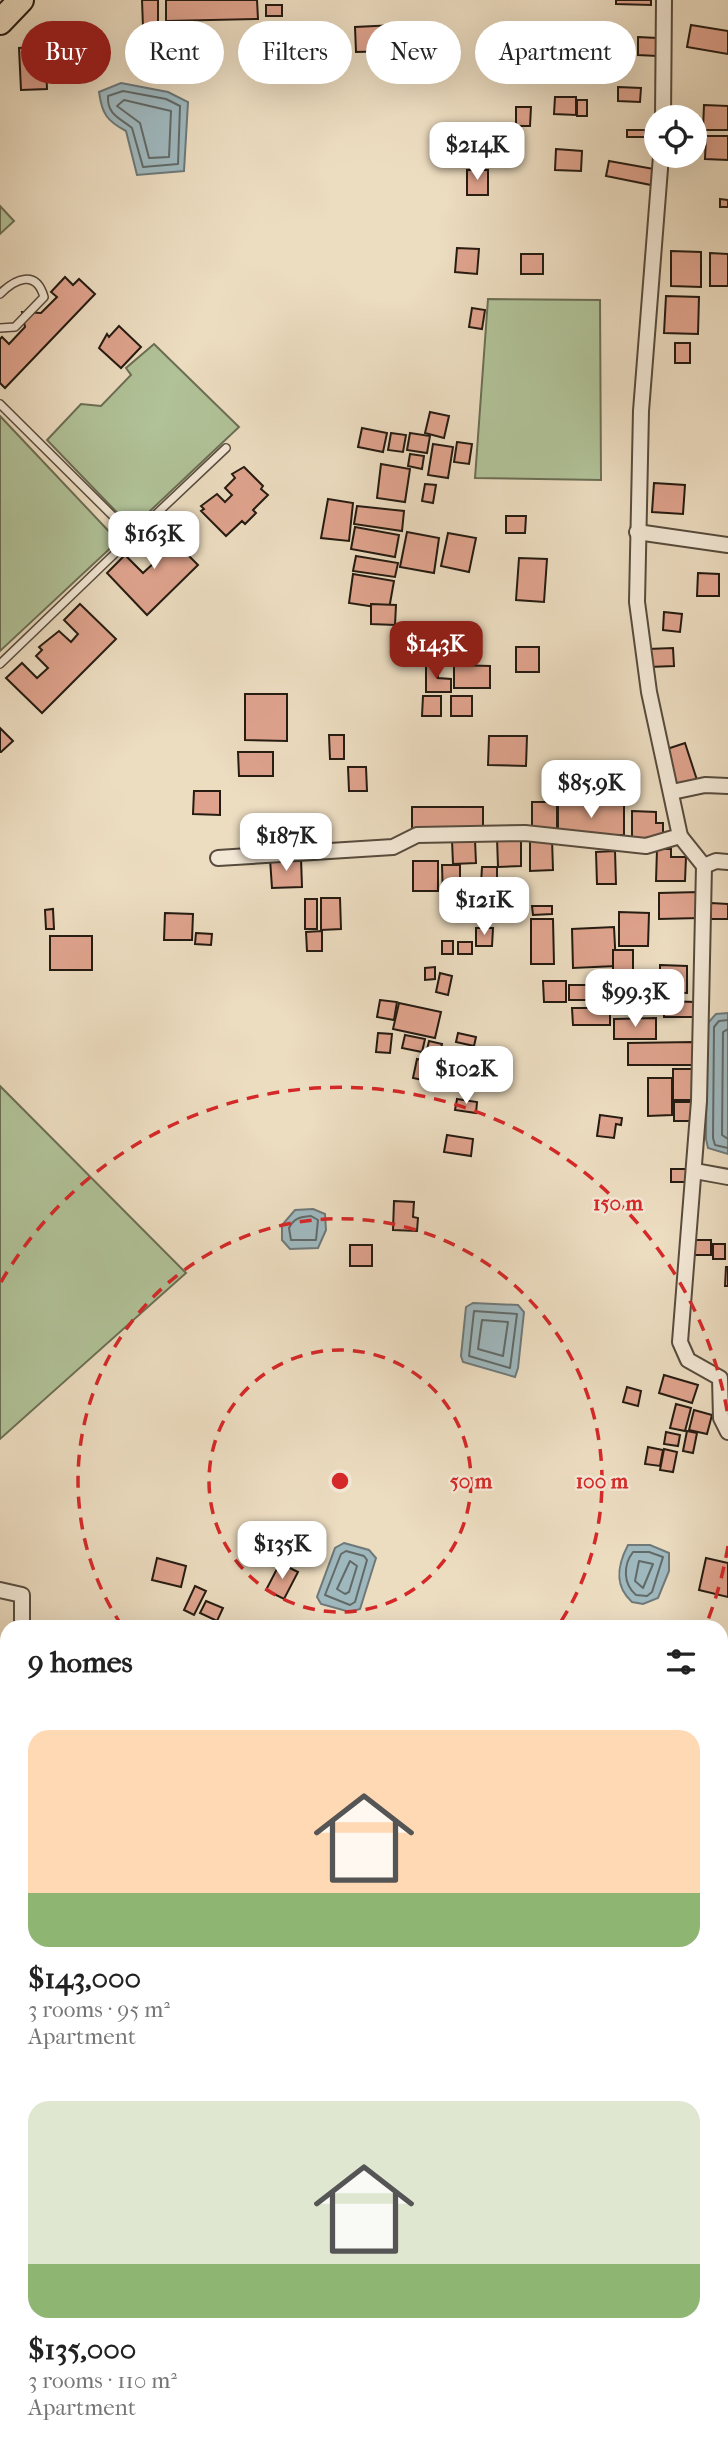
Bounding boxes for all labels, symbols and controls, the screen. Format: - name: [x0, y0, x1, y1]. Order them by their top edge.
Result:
- chip: Buy: [21, 21, 111, 84]
- chip: Rent: [125, 21, 224, 84]
- chip: Filters: [238, 21, 352, 84]
- chip: New: [366, 21, 461, 84]
- chip: Apartment: [475, 21, 636, 84]
- map controls: [644, 105, 707, 168]
- button: locate: [644, 105, 707, 168]
- pin: $214K: [428, 122, 526, 182]
- text: $214K: [446, 131, 509, 158]
- pin: $163K: [105, 512, 203, 571]
- text: $163K: [124, 520, 184, 547]
- pin: $143K: [387, 622, 485, 681]
- text: $143K: [406, 630, 466, 657]
- pin: $85.9K: [534, 760, 648, 820]
- text: $85.9K: [557, 769, 625, 796]
- pin: $187K: [237, 814, 335, 873]
- text: $187K: [256, 822, 316, 849]
- pin: $121K: [435, 878, 533, 937]
- text: $121K: [455, 886, 513, 913]
- pin: $99.3K: [578, 970, 692, 1029]
- text: $99.3K: [601, 978, 669, 1005]
- pin: $102K: [417, 1046, 515, 1106]
- text: $102K: [435, 1055, 497, 1082]
- text: 150 m: [593, 1191, 644, 1215]
- centre of rings: [328, 1469, 352, 1493]
- text: 50 m: [450, 1469, 493, 1493]
- text: 100 m: [576, 1469, 629, 1493]
- pin: $135K: [233, 1522, 331, 1581]
- text: $135K: [254, 1530, 310, 1557]
- icon: filters: [662, 1643, 700, 1681]
- text: 9 homes: [28, 1645, 133, 1680]
- icon: home: [301, 1775, 427, 1901]
- text: $143,000: [28, 1961, 141, 1996]
- text: 3 rooms · 95 m²: [28, 1996, 170, 2023]
- text: Apartment: [28, 2023, 136, 2050]
- icon: home: [301, 2146, 427, 2272]
- text: $135,000: [28, 2332, 136, 2367]
- text: 3 rooms · 110 m²: [28, 2367, 177, 2394]
- text: Apartment: [28, 2394, 136, 2421]

